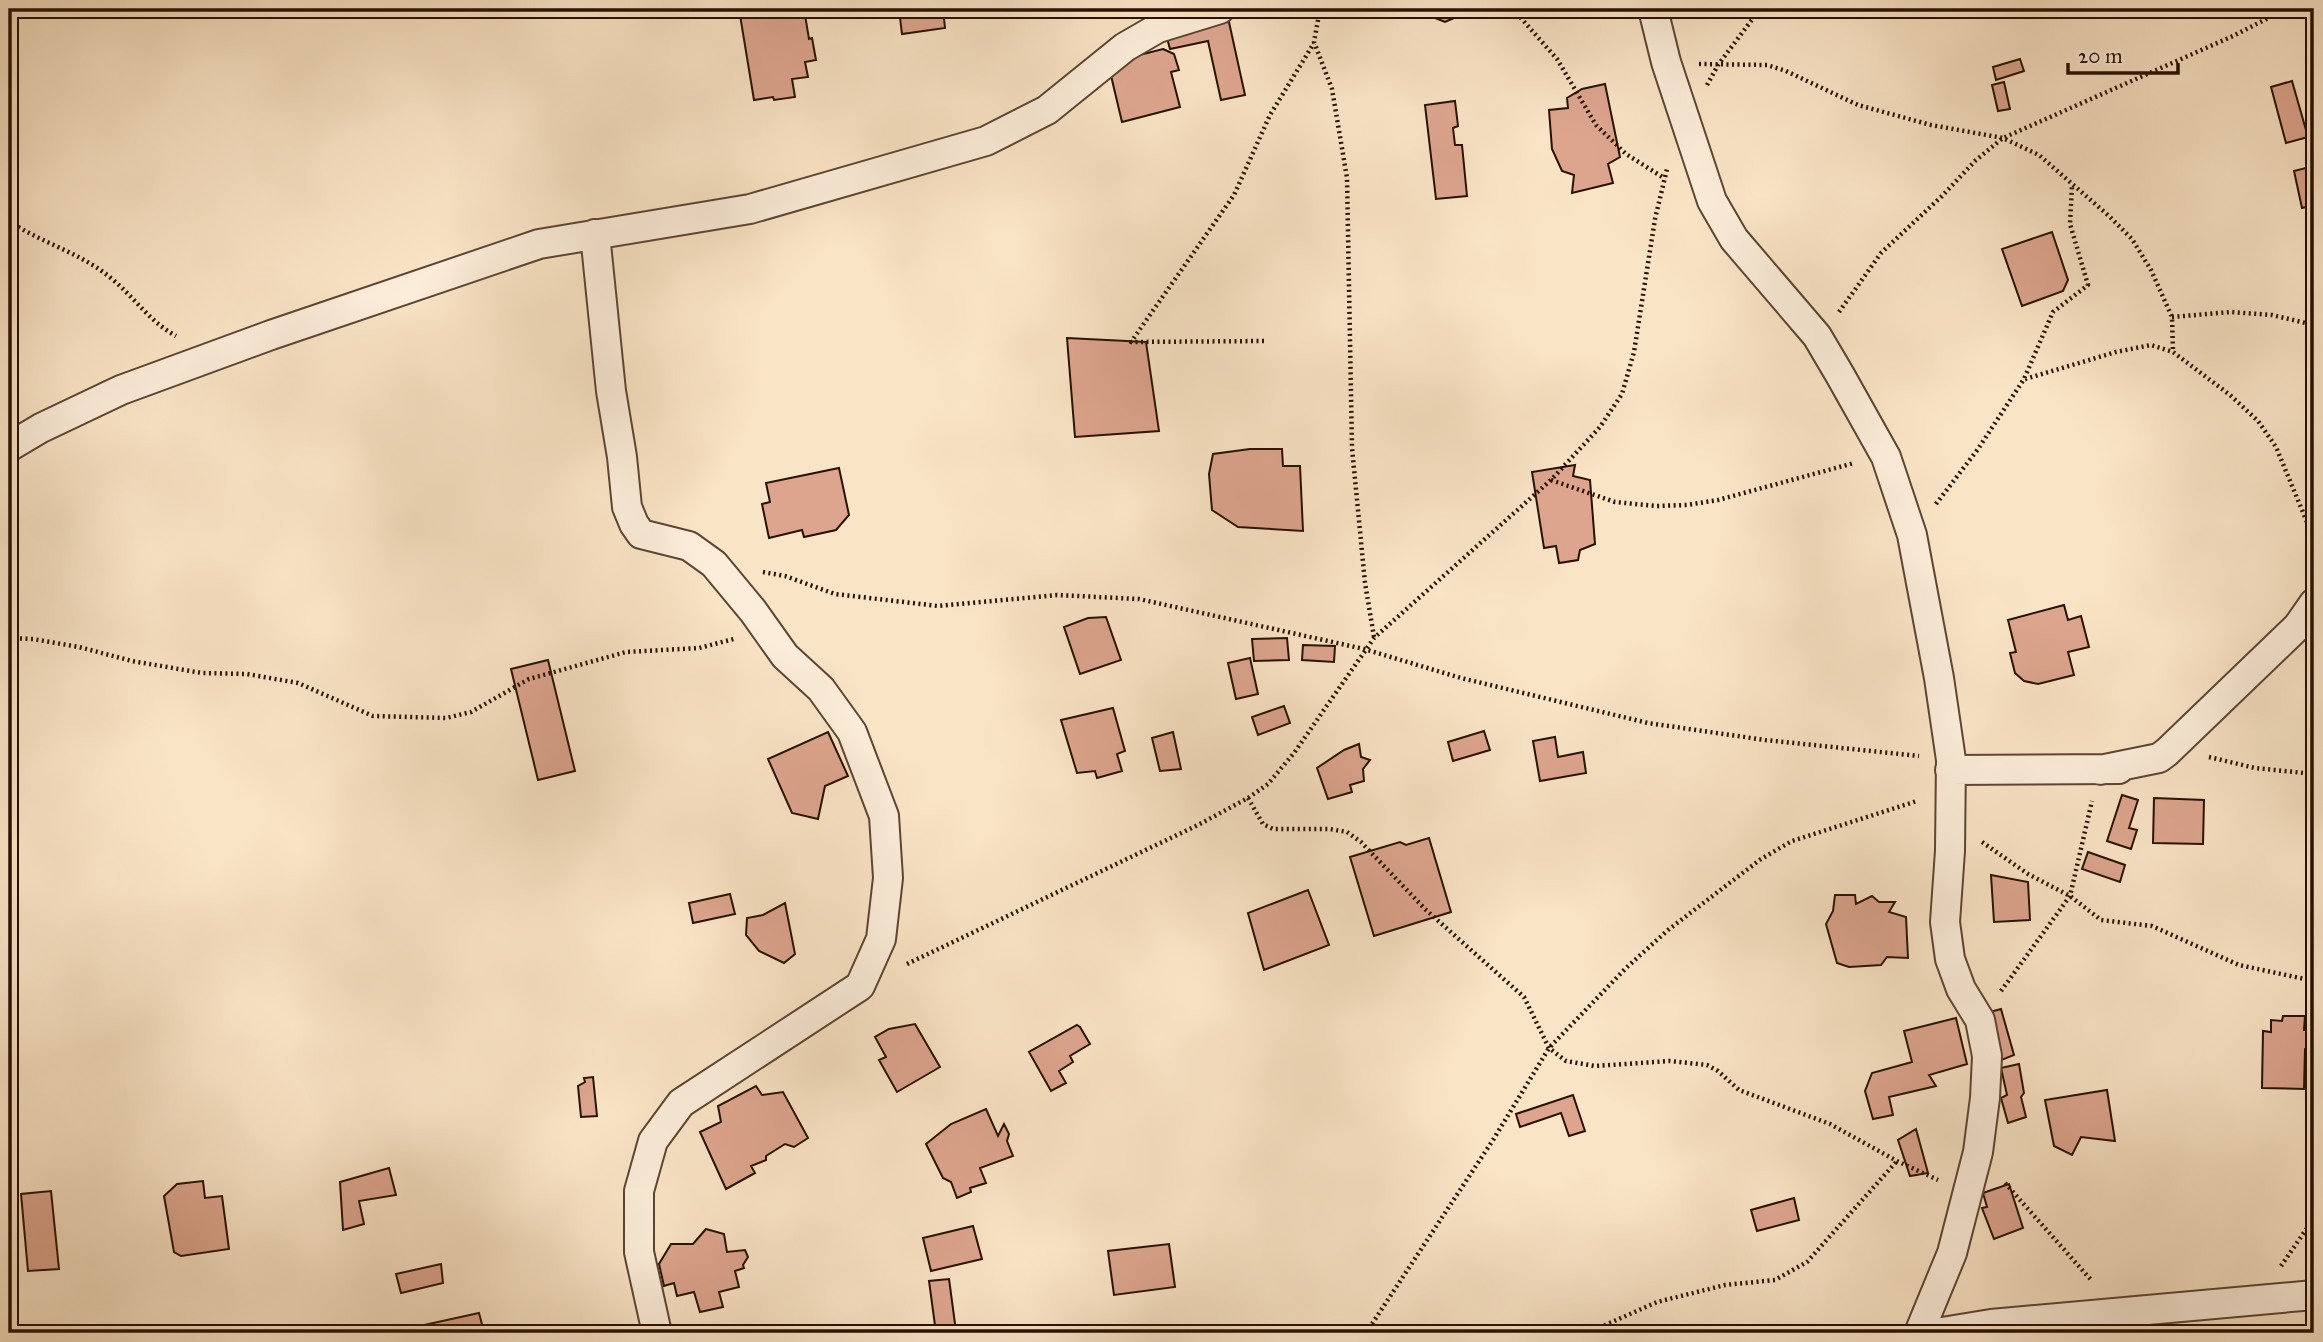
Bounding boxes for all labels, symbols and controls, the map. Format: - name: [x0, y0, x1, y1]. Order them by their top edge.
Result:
- scale bar: [2068, 32, 2178, 76]
- text: 20 m: [2078, 43, 2123, 69]

